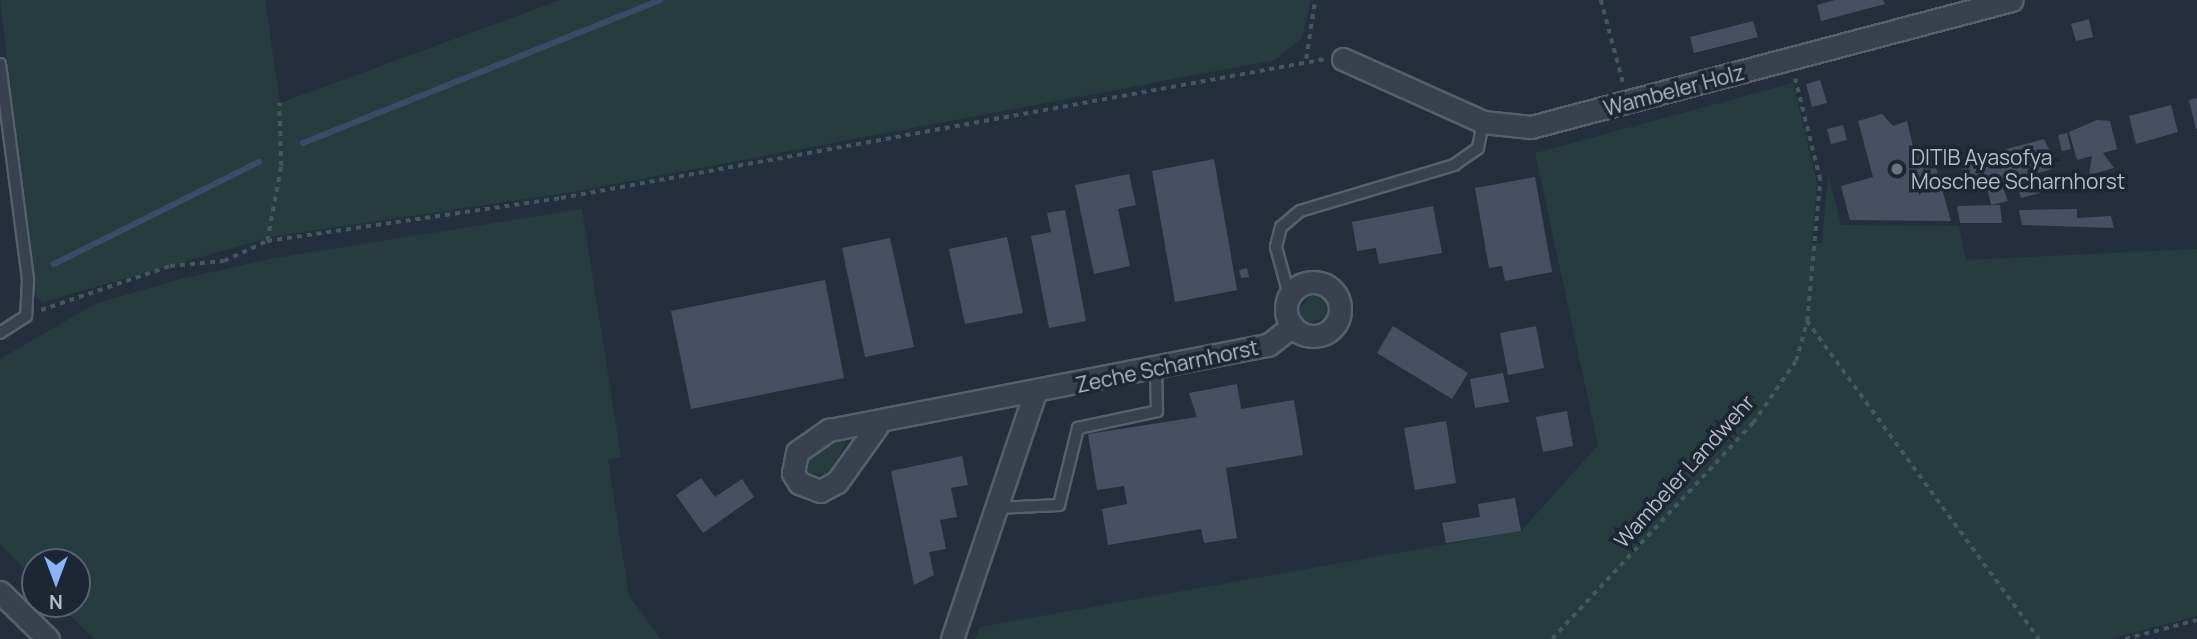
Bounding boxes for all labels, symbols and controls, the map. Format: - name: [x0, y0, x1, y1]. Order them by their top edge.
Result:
- street label: Wambeler Holz: [1601, 59, 1747, 121]
- place label: DITIB Ayasofya Moschee Scharnhorst: [1911, 144, 2125, 194]
- marker: DITIB Ayasofya Moschee Scharnhorst: [1889, 161, 1905, 177]
- street label: Zeche Scharnhorst: [1073, 334, 1261, 398]
- street label: Wambeler Landwehr: [1609, 389, 1759, 553]
- north arrow: [21, 548, 91, 618]
- text: N: [49, 589, 63, 615]

